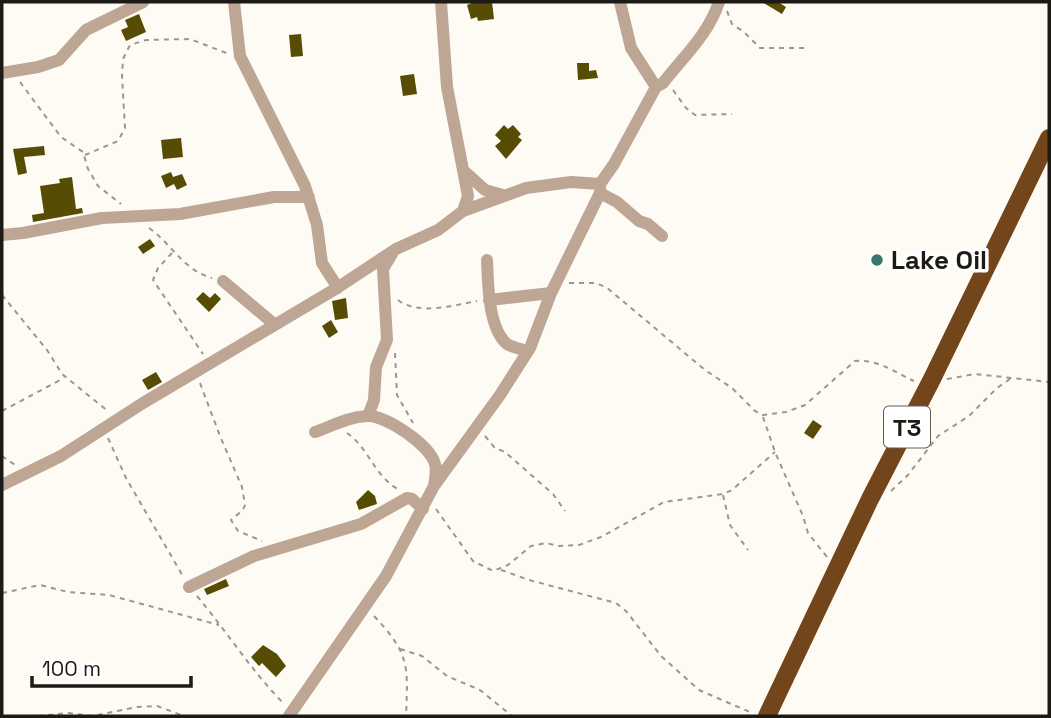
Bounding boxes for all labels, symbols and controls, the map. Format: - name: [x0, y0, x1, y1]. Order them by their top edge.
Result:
- place label: Lake Oil: [891, 243, 987, 277]
- marker: Lake Oil: [869, 252, 885, 268]
- road number: T3: [884, 406, 930, 448]
- scale bar: [32, 644, 191, 688]
- text: 100 m: [42, 655, 101, 682]

